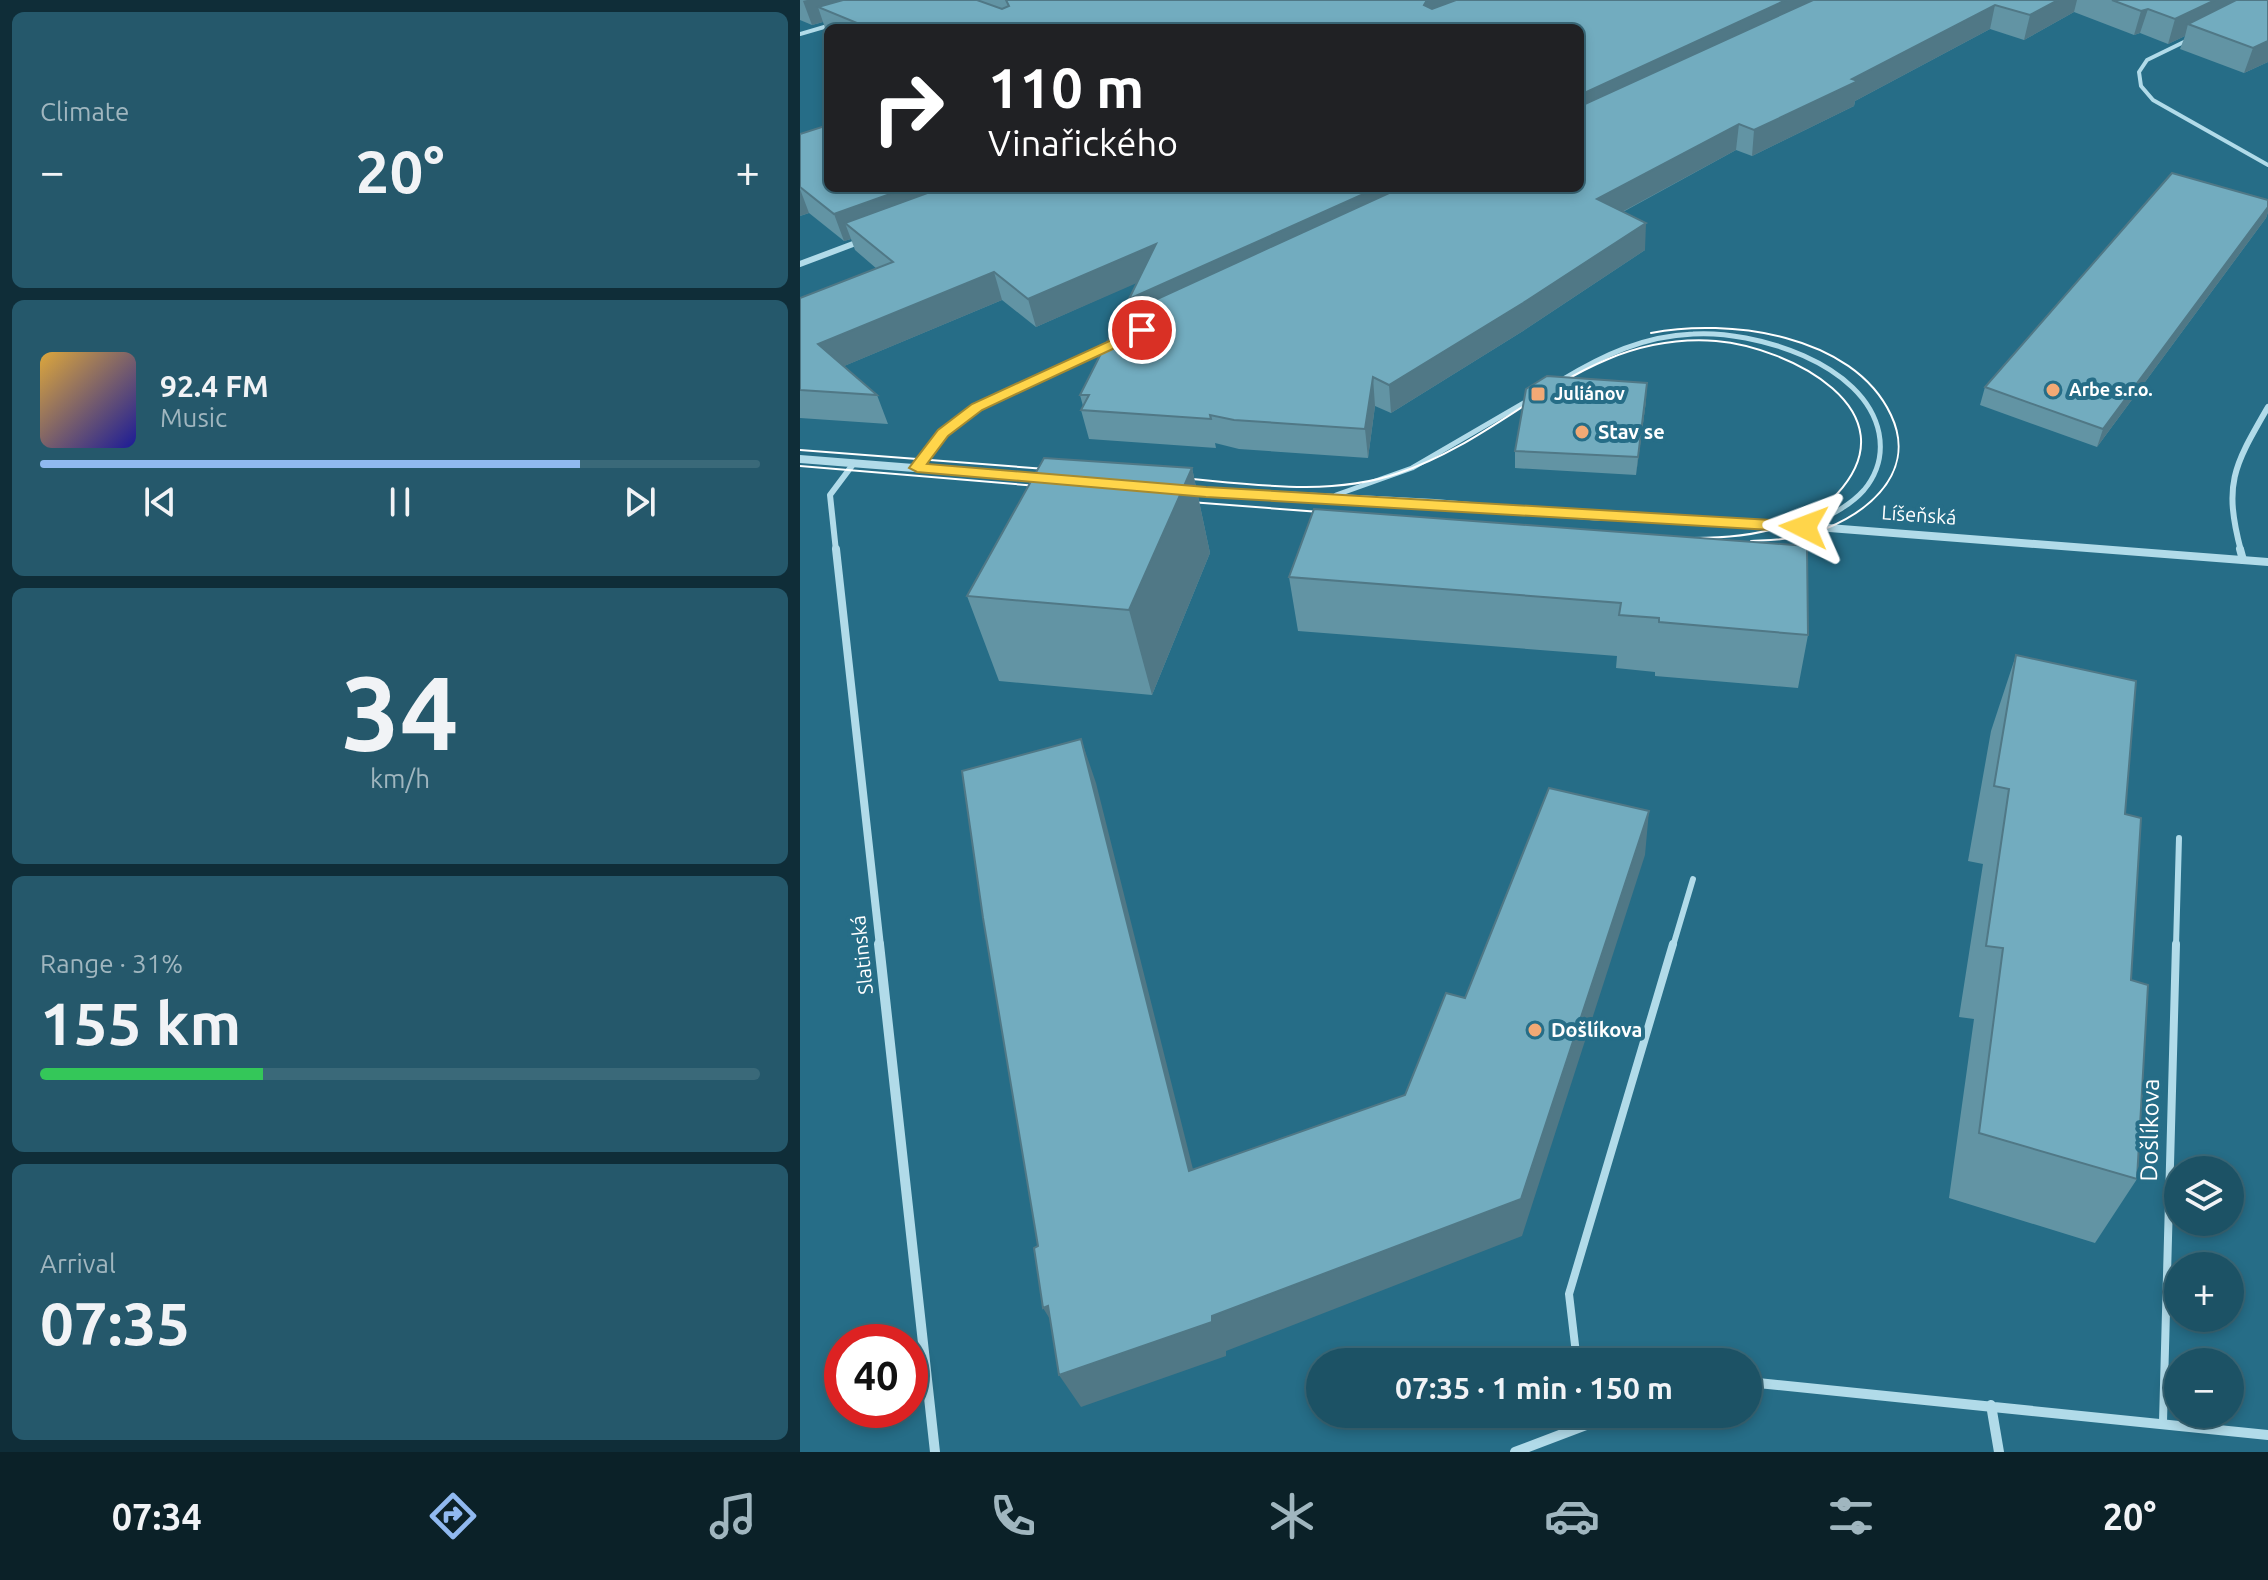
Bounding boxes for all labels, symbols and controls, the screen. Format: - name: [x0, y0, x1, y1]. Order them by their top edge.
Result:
- icon: right: [856, 56, 960, 160]
- text: 110 m: [988, 56, 1144, 119]
- text: Climate: [40, 97, 129, 126]
- text: Vinařického: [988, 122, 1178, 163]
- text: 20°: [356, 137, 444, 204]
- text: −: [40, 146, 65, 195]
- text: +: [735, 146, 760, 195]
- pin: [1108, 296, 1176, 364]
- icon: arrive: [1120, 308, 1164, 352]
- text: 92.4 FM: [160, 369, 269, 403]
- place label: Arbe s.r.o.: [2069, 379, 2153, 399]
- marker: Arbe s.r.o.: [2044, 381, 2062, 399]
- place label: Juliánov: [1554, 383, 1625, 403]
- marker: Juliánov: [1529, 385, 1547, 403]
- text: Music: [160, 403, 227, 432]
- place label: Stav se: [1598, 420, 1665, 443]
- marker: Stav se: [1573, 423, 1591, 441]
- icon: previous: [138, 480, 182, 524]
- icon: pause: [378, 480, 422, 524]
- icon: next: [618, 480, 662, 524]
- position arrow: [1762, 485, 1846, 569]
- street label: Líšeňská: [1881, 500, 1957, 529]
- text: 34: [341, 653, 459, 770]
- text: km/h: [370, 764, 430, 793]
- street label: Slatinská: [846, 914, 877, 996]
- text: Range · 31%: [40, 949, 183, 978]
- text: 155 km: [40, 989, 241, 1056]
- place label: Došlíkova: [1551, 1018, 1643, 1041]
- marker: Došlíkova: [1526, 1021, 1544, 1039]
- street label: Došlíkova: [2135, 1078, 2164, 1182]
- map controls: [2164, 1156, 2244, 1428]
- button: layers: [2164, 1156, 2244, 1236]
- text: Arrival: [40, 1249, 116, 1278]
- button: +: [2164, 1252, 2244, 1332]
- text: 07:35: [40, 1289, 190, 1356]
- speed limit sign: 40: [824, 1324, 928, 1428]
- button: −: [2164, 1348, 2244, 1428]
- text: 07:35 · 1 min · 150 m: [1395, 1371, 1673, 1405]
- icon: directions: [425, 1488, 481, 1544]
- icon: music: [705, 1488, 761, 1544]
- icon: phone: [985, 1488, 1041, 1544]
- icon: climate: [1264, 1488, 1320, 1544]
- icon: car: [1544, 1488, 1600, 1544]
- icon: filters: [1823, 1488, 1879, 1544]
- text: 07:34: [112, 1496, 202, 1537]
- text: 20°: [2103, 1496, 2156, 1537]

